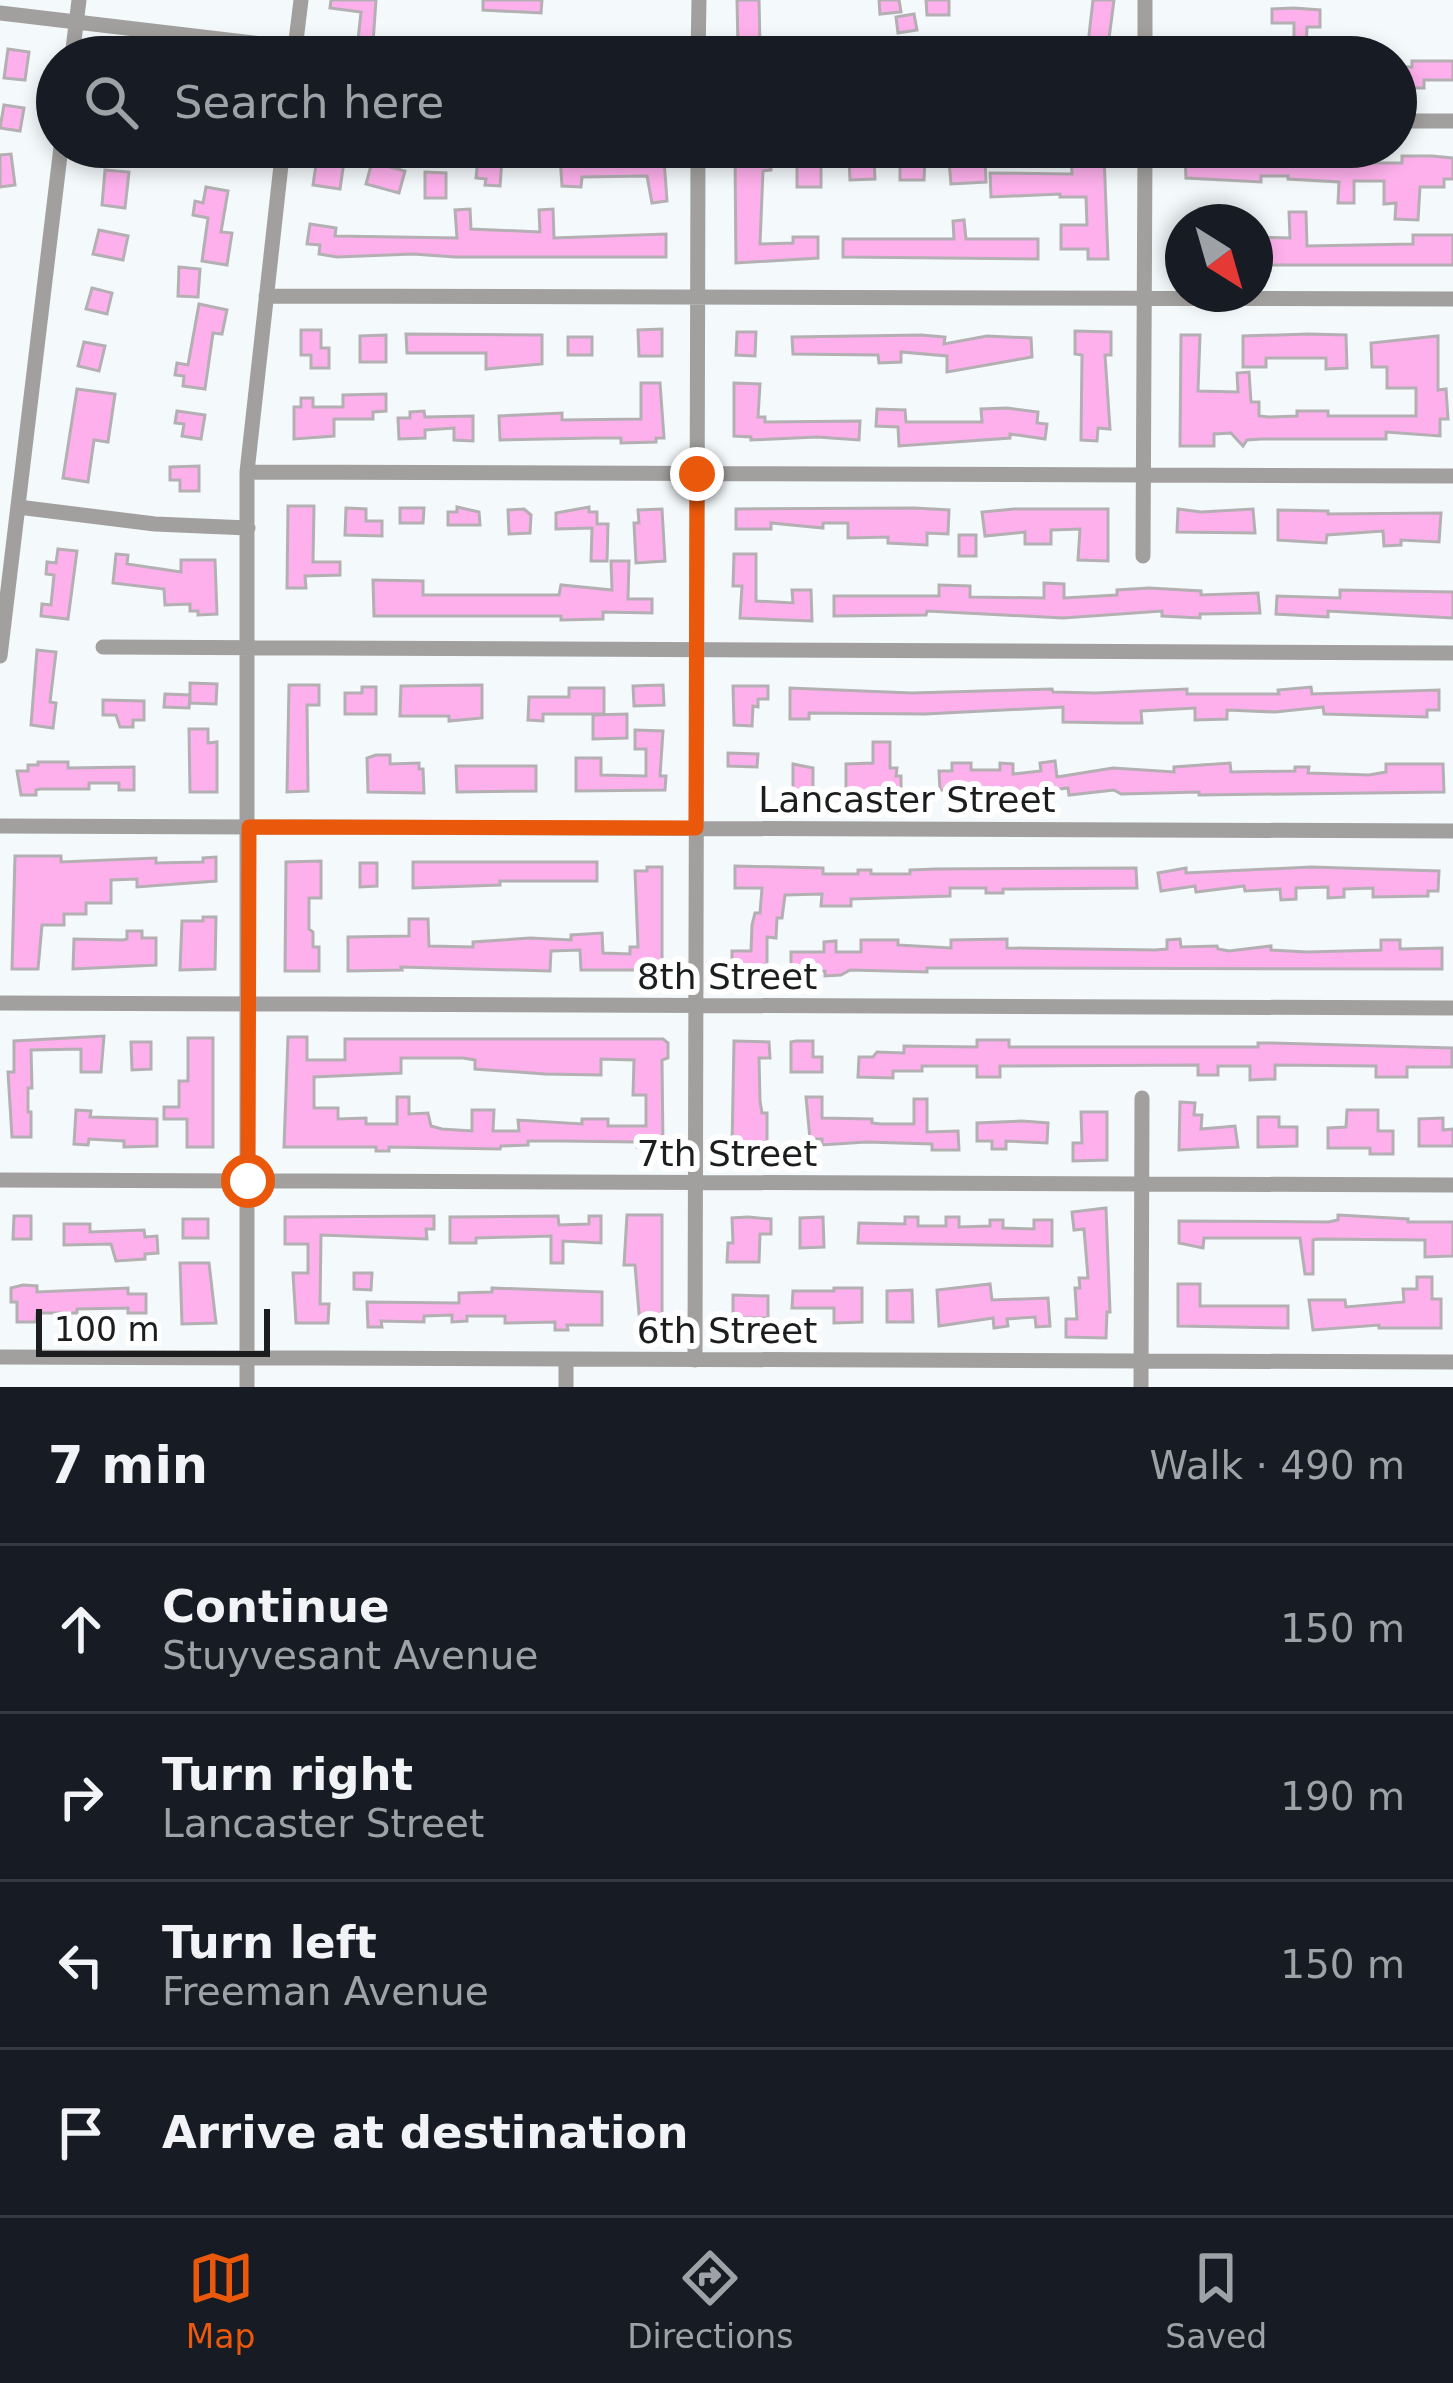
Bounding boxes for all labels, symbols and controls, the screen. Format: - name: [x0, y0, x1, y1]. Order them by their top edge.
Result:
- search box: [36, 36, 1417, 168]
- icon: search: [78, 69, 144, 135]
- text: Search here: [174, 76, 444, 129]
- north arrow: [1165, 204, 1273, 312]
- route end: [670, 447, 724, 501]
- street label: Lancaster Street: [758, 779, 1056, 820]
- street label: 8th Street: [637, 956, 817, 997]
- street label: 7th Street: [637, 1133, 817, 1174]
- route start: [221, 1154, 275, 1208]
- scale bar: [36, 1303, 270, 1356]
- text: 100 m: [54, 1310, 160, 1349]
- street label: 6th Street: [637, 1310, 817, 1351]
- text: 7 min: [48, 1436, 208, 1495]
- text: Walk · 490 m: [1150, 1443, 1405, 1488]
- text: Continue: [162, 1580, 390, 1633]
- icon: ahead: [48, 1596, 114, 1662]
- text: 150 m: [1280, 1606, 1405, 1651]
- text: Stuyvesant Avenue: [162, 1633, 538, 1678]
- text: Turn right: [162, 1748, 413, 1801]
- icon: right: [48, 1764, 114, 1830]
- text: 190 m: [1280, 1774, 1405, 1819]
- text: Lancaster Street: [162, 1801, 484, 1846]
- text: Turn left: [162, 1916, 377, 1969]
- icon: left: [48, 1932, 114, 1998]
- text: 150 m: [1280, 1942, 1405, 1987]
- text: Freeman Avenue: [162, 1969, 489, 2014]
- icon: arrive: [48, 2100, 114, 2166]
- text: Arrive at destination: [162, 2106, 688, 2159]
- tab: Map: [186, 2245, 256, 2356]
- tab: Directions: [627, 2245, 793, 2356]
- tab: Saved: [1165, 2245, 1267, 2356]

